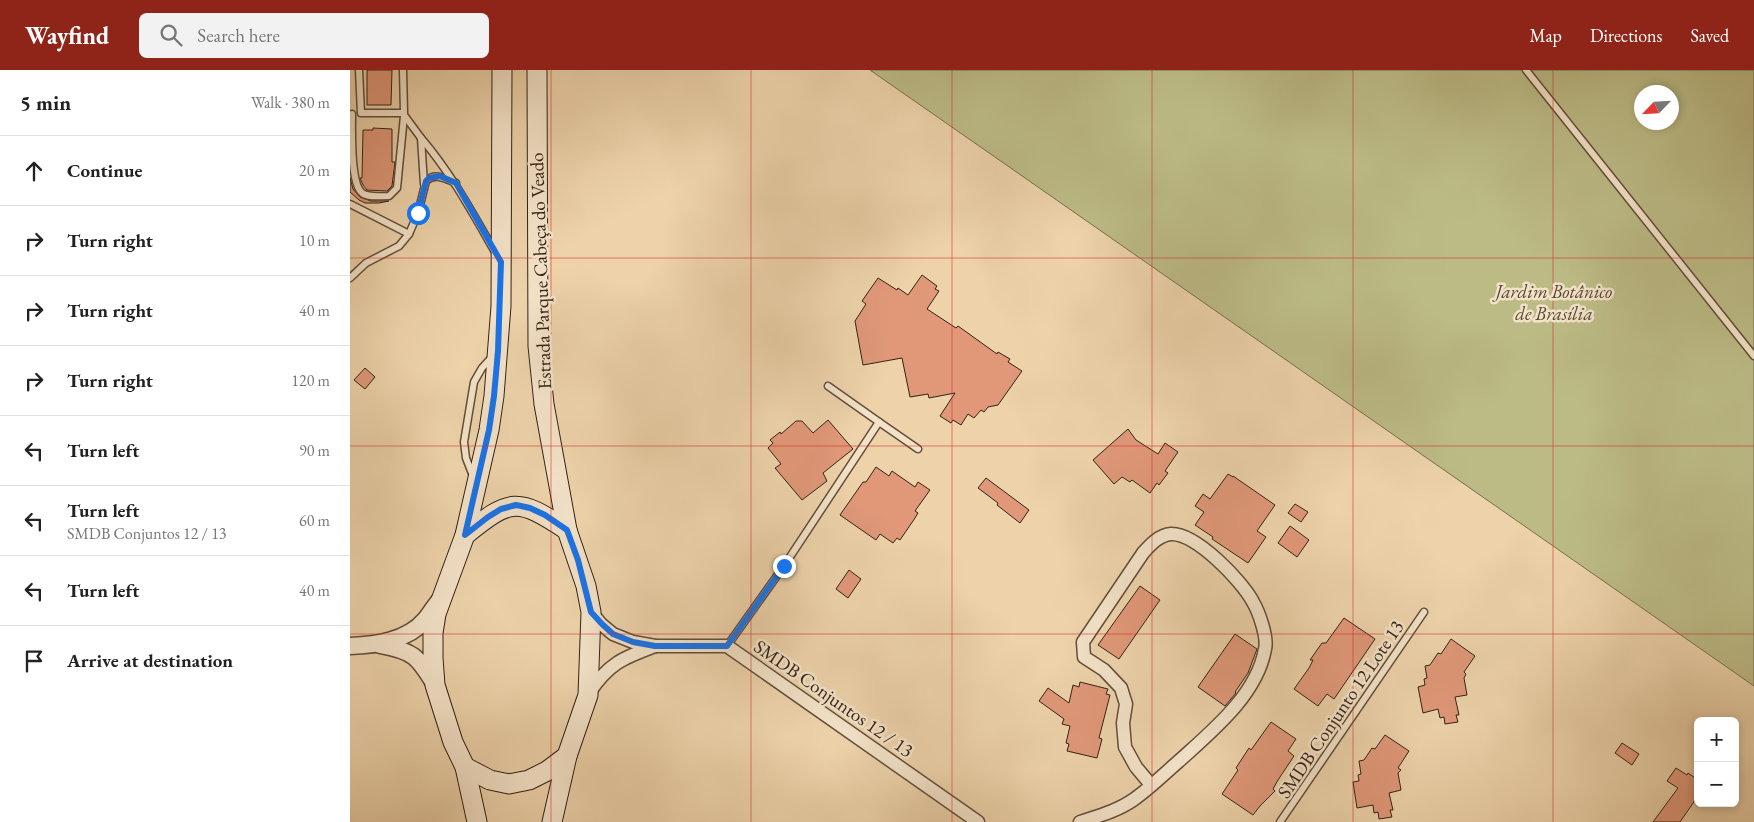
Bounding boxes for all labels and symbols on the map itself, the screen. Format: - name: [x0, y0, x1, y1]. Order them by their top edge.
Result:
- north arrow: [1634, 85, 1679, 130]
- street label: Estrada Parque Cabeça do Veado: [524, 152, 557, 390]
- route start: [407, 202, 430, 225]
- park label: Jardim Botânico de Brasília: [1492, 279, 1612, 326]
- route end: [773, 555, 796, 578]
- street label: SMDB Conjunto 12 Lote 13: [1271, 615, 1409, 803]
- street label: SMDB Conjuntos 12 / 13: [749, 634, 918, 763]

